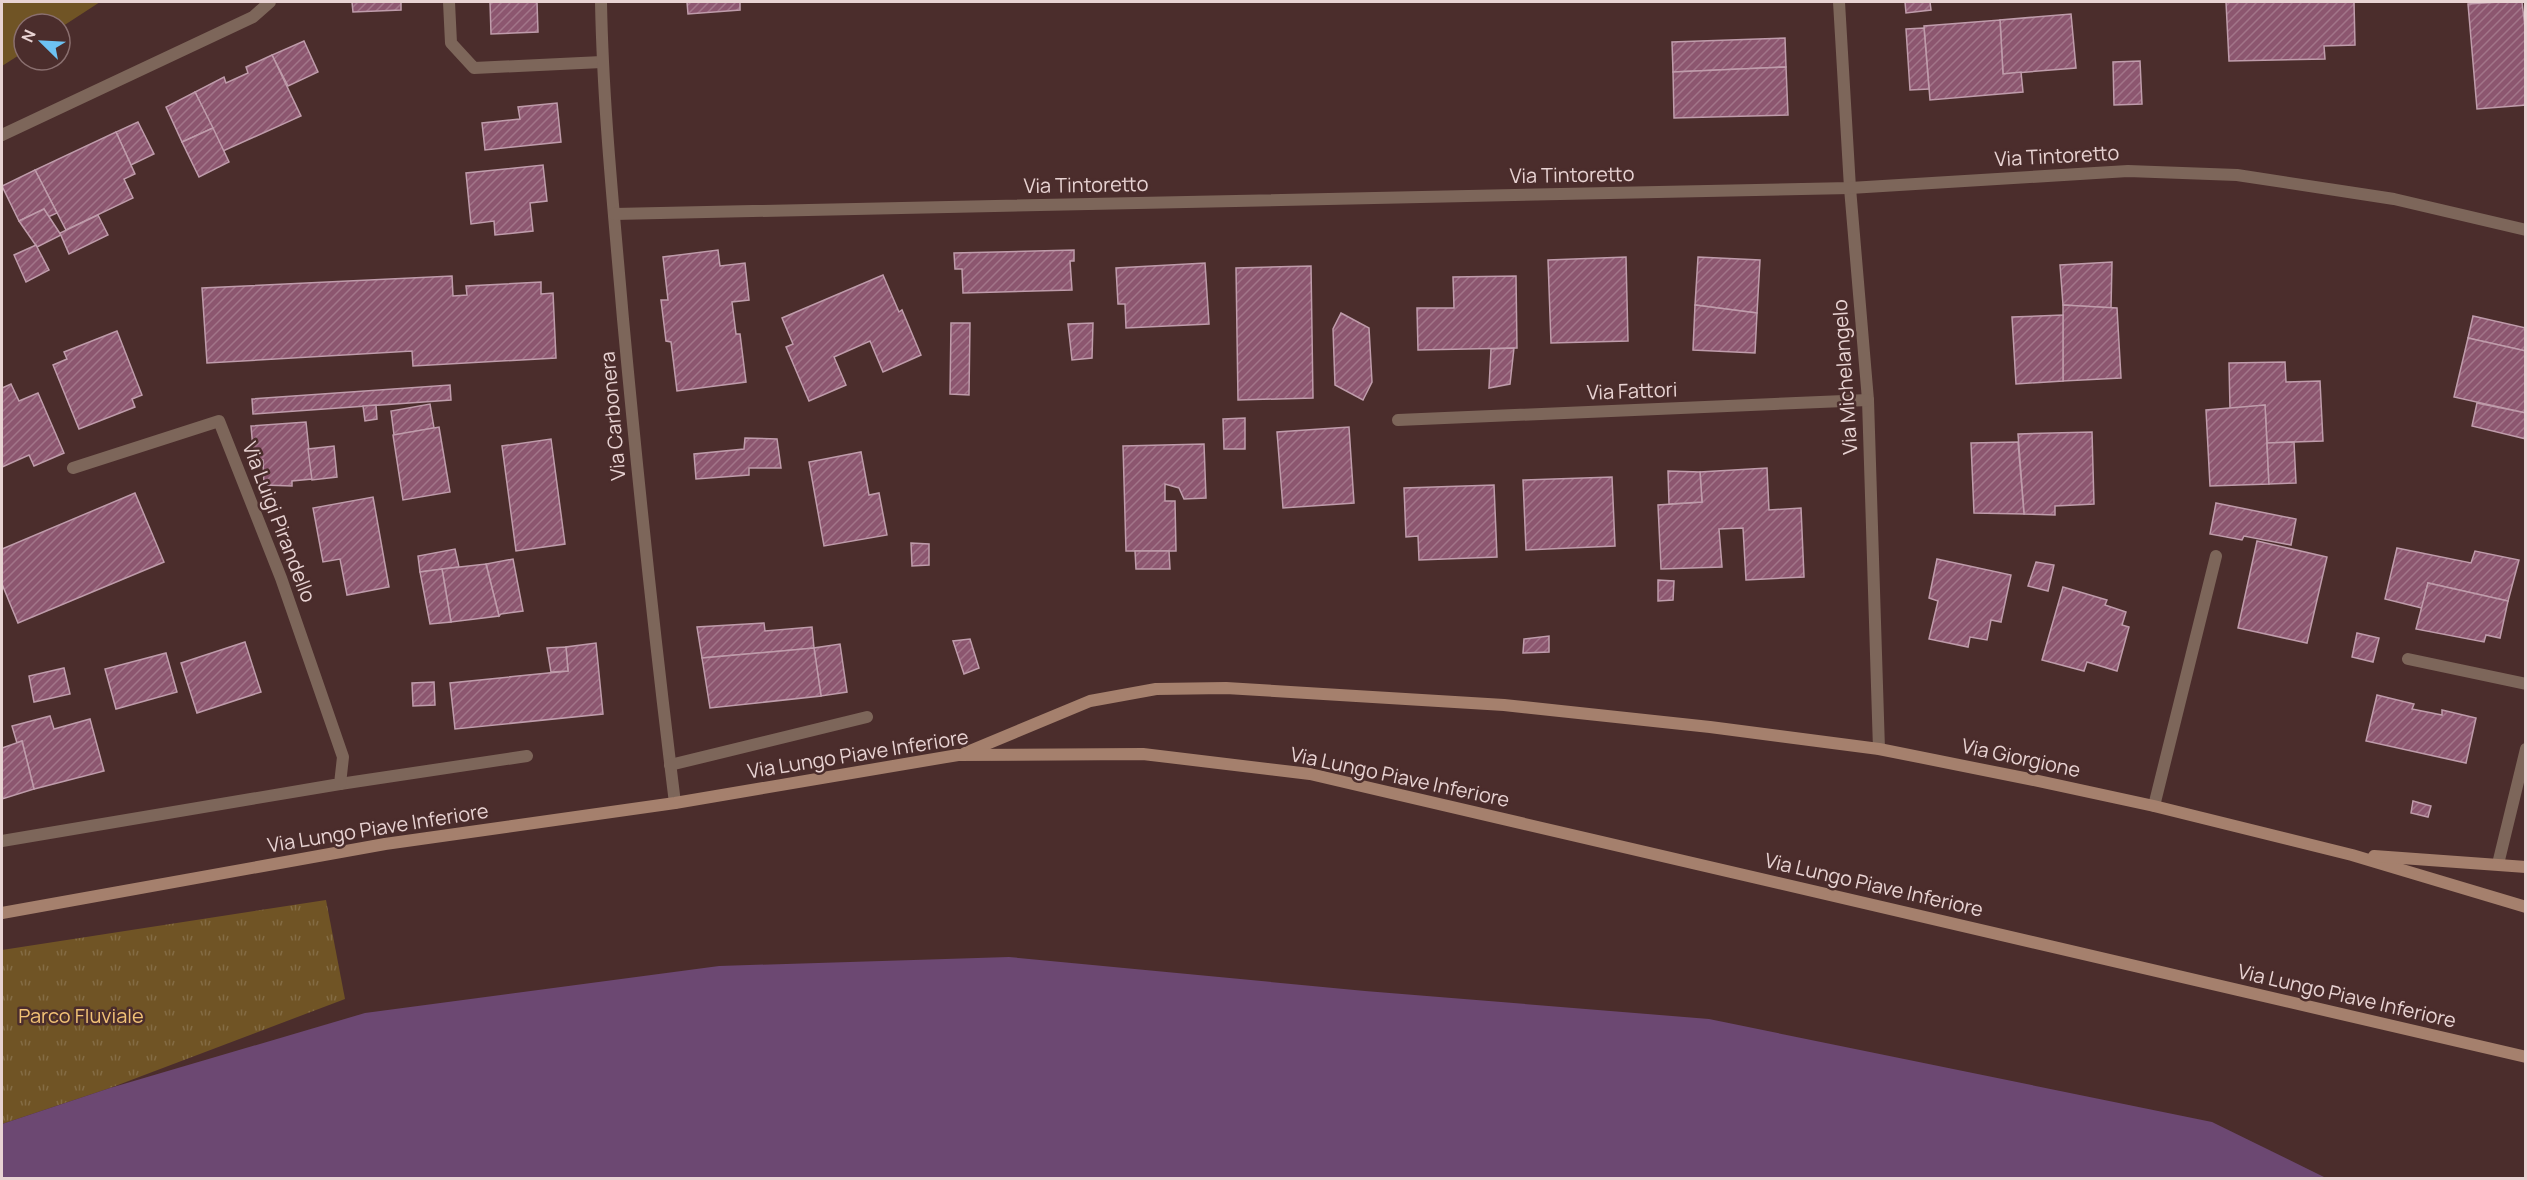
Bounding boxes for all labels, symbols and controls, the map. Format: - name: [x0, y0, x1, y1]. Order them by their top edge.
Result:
- north arrow: [12, 12, 72, 72]
- text: N: [16, 26, 41, 46]
- street label: Via Tintoretto: [1994, 139, 2120, 172]
- street label: Via Tintoretto: [1509, 160, 1635, 189]
- street label: Via Tintoretto: [1023, 170, 1149, 199]
- street label: Via Michelangelo: [1826, 298, 1863, 455]
- street label: Via Carbonera: [593, 351, 632, 482]
- street label: Via Fattori: [1586, 375, 1678, 406]
- street label: Via Luigi Pirandello: [236, 438, 323, 606]
- street label: Via Lungo Piave Inferiore: [746, 723, 970, 784]
- street label: Via Giorgione: [1959, 732, 2083, 783]
- street label: Via Lungo Piave Inferiore: [1288, 740, 1512, 813]
- street label: Via Lungo Piave Inferiore: [266, 797, 490, 858]
- street label: Via Lungo Piave Inferiore: [1762, 846, 1986, 923]
- street label: Via Lungo Piave Inferiore: [2235, 957, 2459, 1034]
- park label: Parco Fluviale: [18, 1002, 144, 1029]

